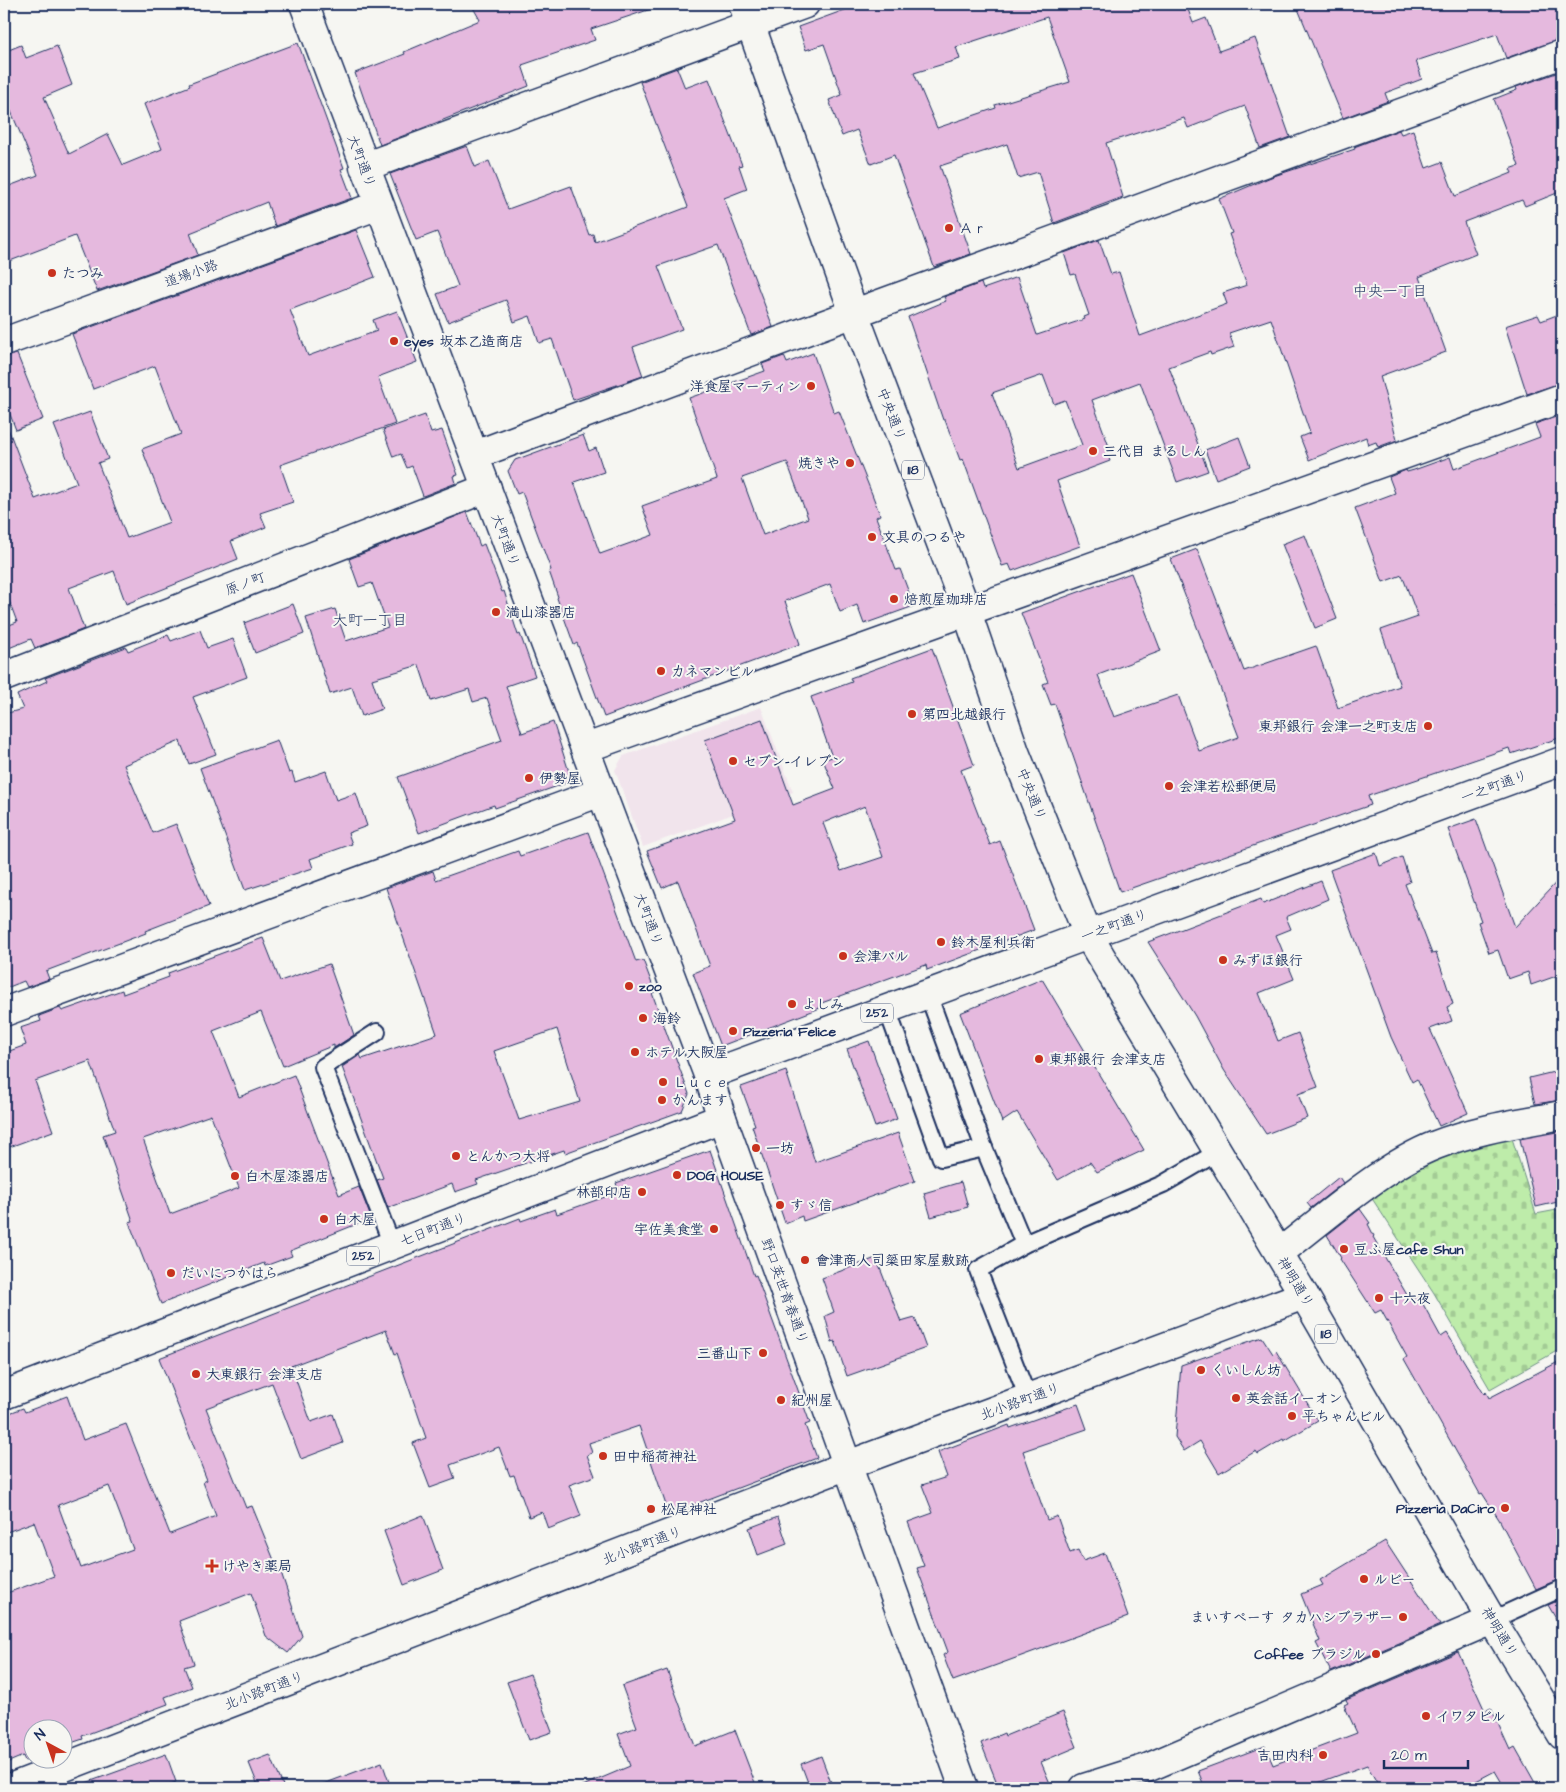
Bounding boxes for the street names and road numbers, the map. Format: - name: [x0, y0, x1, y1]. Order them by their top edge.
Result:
- street label: 大町通り: [342, 132, 380, 191]
- street label: 道場小路: [162, 255, 221, 293]
- street label: 中央通り: [872, 385, 910, 444]
- road number: 118: [902, 460, 924, 480]
- street label: 大町通り: [486, 511, 524, 570]
- street label: 原ノ町: [222, 567, 269, 601]
- street label: 中央通り: [1011, 765, 1051, 824]
- street label: 一之町通り: [1458, 766, 1531, 808]
- street label: 大町通り: [629, 890, 667, 949]
- street label: 一之町通り: [1078, 905, 1151, 947]
- road number: 252: [861, 1004, 893, 1022]
- street label: 七日町通り: [397, 1208, 470, 1252]
- street label: 野口英世青春通り: [756, 1235, 813, 1347]
- road number: 252: [347, 1246, 379, 1266]
- street label: 神明通り: [1272, 1253, 1318, 1312]
- road number: 118: [1315, 1325, 1337, 1344]
- street label: 北小路町通り: [977, 1378, 1063, 1426]
- street label: 北小路町通り: [600, 1522, 685, 1570]
- street label: 神明通り: [1476, 1603, 1522, 1662]
- street label: 北小路町通り: [222, 1667, 307, 1715]

